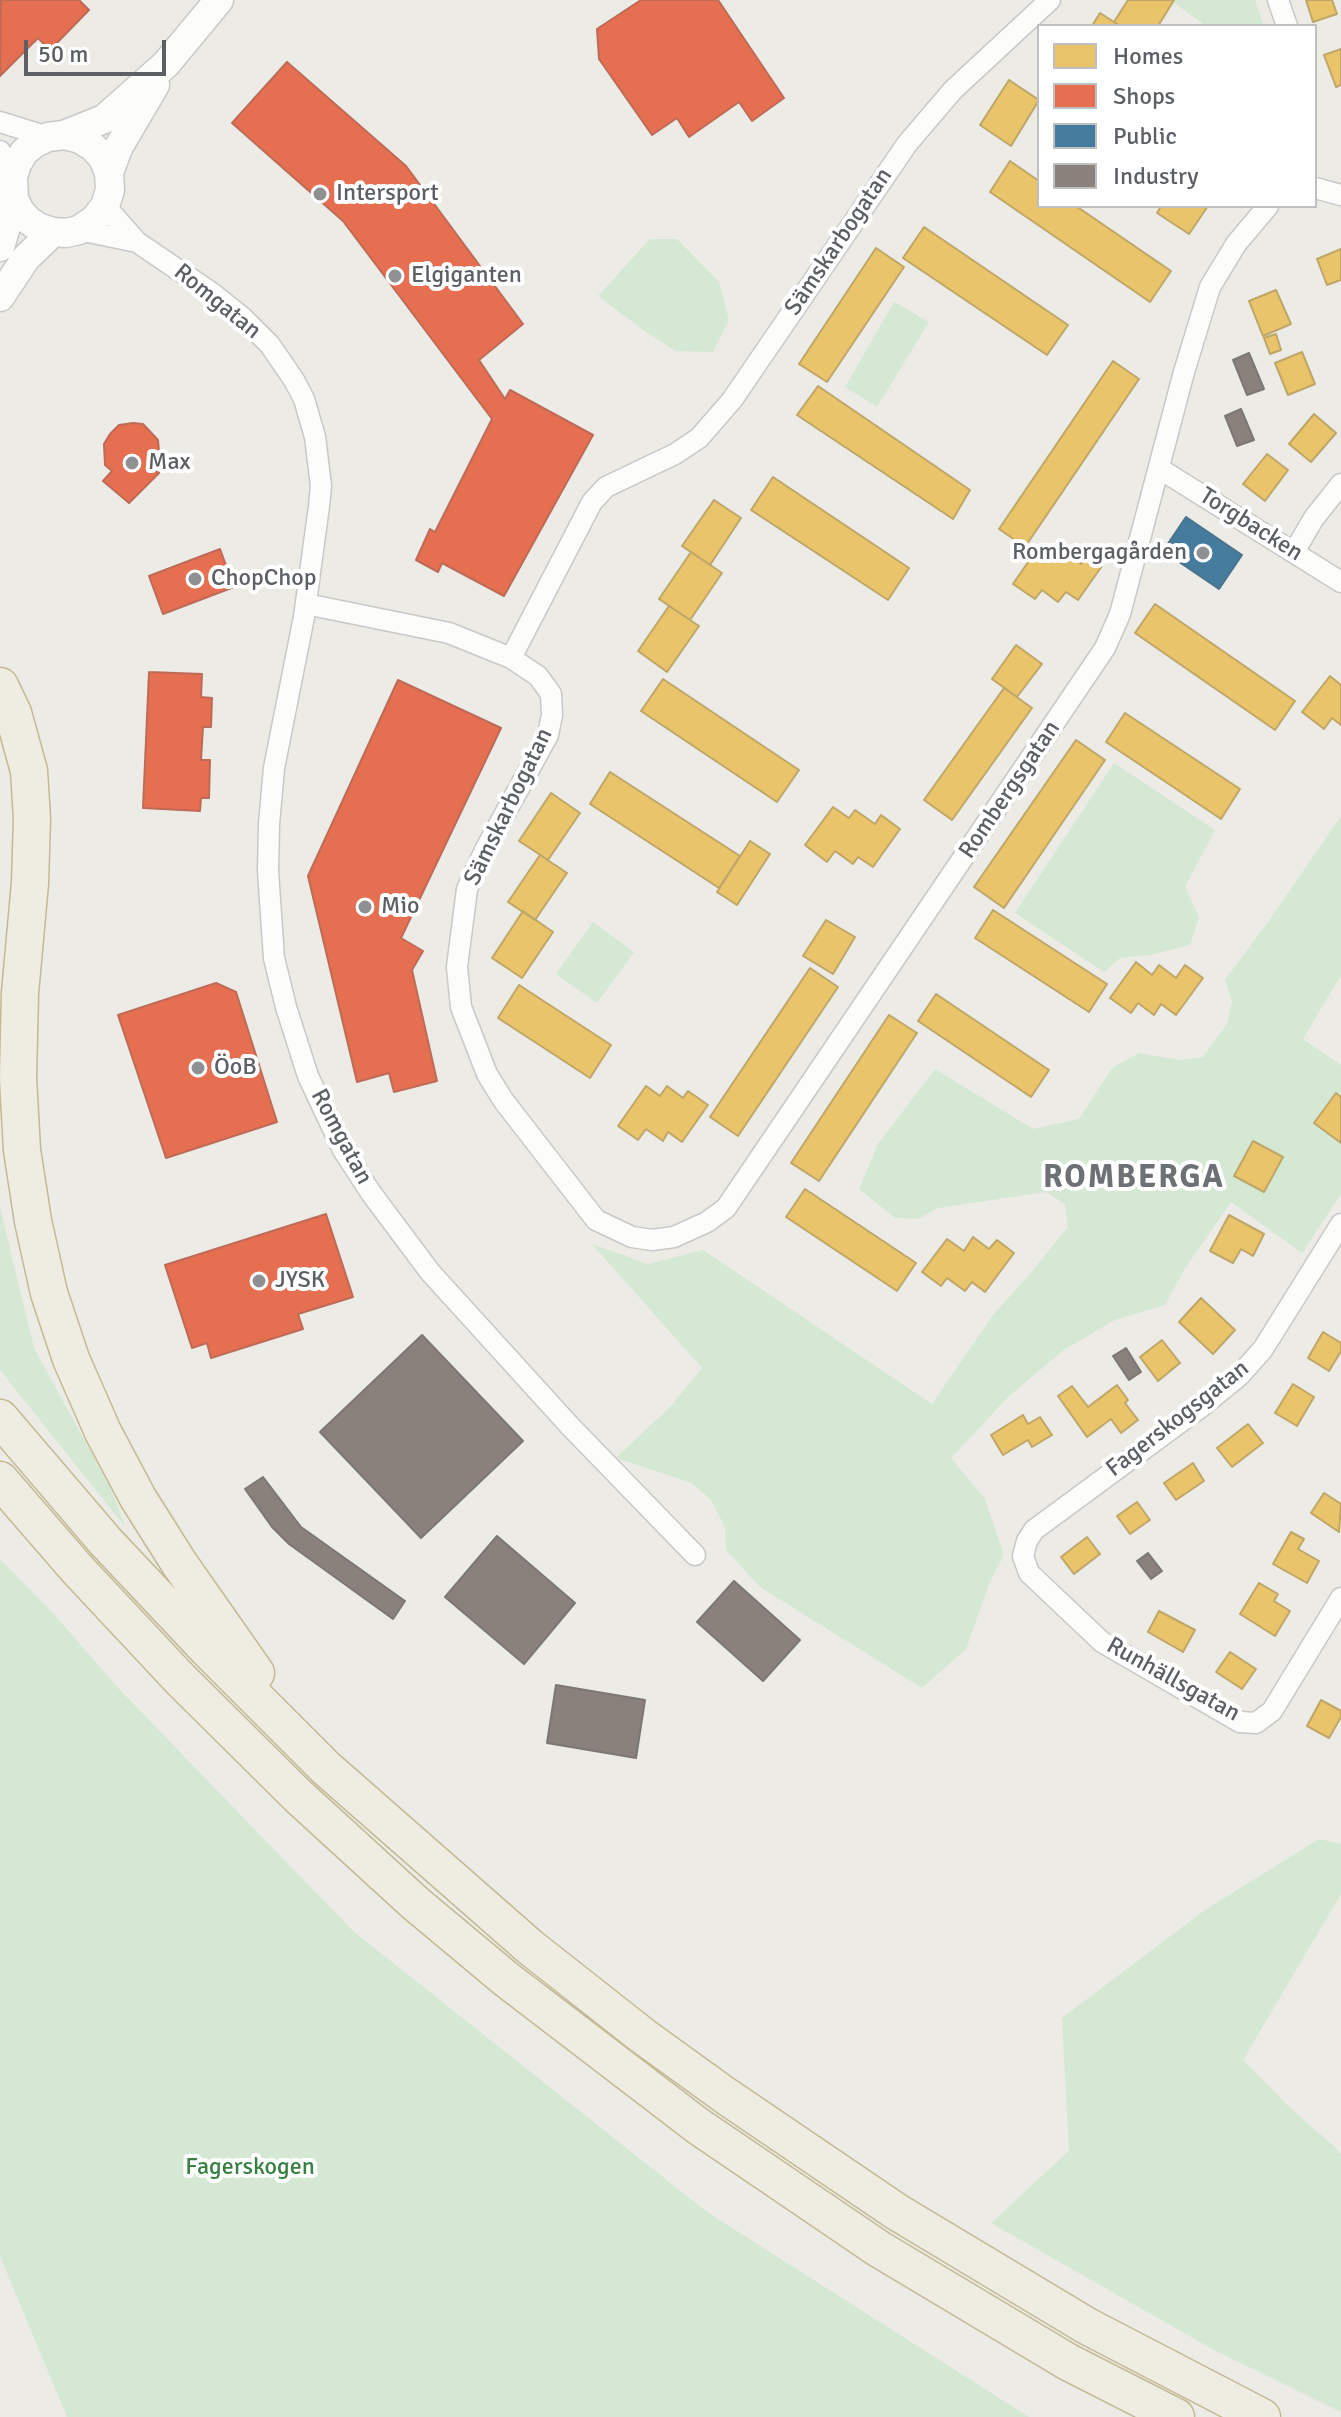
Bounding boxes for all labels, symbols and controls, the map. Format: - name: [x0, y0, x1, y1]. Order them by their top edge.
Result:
- scale bar: [28, 24, 170, 74]
- legend: [1037, 24, 1317, 208]
- text: 50 m: [38, 39, 88, 69]
- text: Homes: [1113, 41, 1183, 71]
- text: Shops: [1113, 81, 1175, 111]
- text: Public: [1113, 121, 1177, 151]
- text: Industry: [1113, 161, 1199, 191]
- street label: Sämskarbogatan: [779, 163, 899, 321]
- place label: Intersport: [336, 180, 439, 208]
- marker: Intersport: [311, 185, 329, 203]
- street label: Romgatan: [168, 258, 266, 346]
- place label: Elgiganten: [411, 262, 522, 290]
- marker: Elgiganten: [386, 267, 404, 285]
- place label: Max: [148, 449, 191, 477]
- marker: Max: [123, 454, 141, 472]
- street label: Torgbacken: [1194, 482, 1308, 568]
- place label: Rombergagården: [1012, 539, 1187, 567]
- marker: Rombergagården: [1194, 544, 1212, 562]
- place label: ChopChop: [211, 565, 317, 593]
- marker: ChopChop: [186, 570, 204, 588]
- street label: Rombergsgatan: [953, 715, 1067, 865]
- street label: Sämskarbogatan: [458, 724, 560, 890]
- place label: Mio: [381, 893, 419, 921]
- marker: Mio: [356, 898, 374, 916]
- place label: ÖoB: [214, 1054, 257, 1082]
- marker: ÖoB: [189, 1059, 207, 1077]
- street label: Romgatan: [304, 1084, 378, 1190]
- district label: ROMBERGA: [1043, 1160, 1225, 1198]
- place label: JYSK: [275, 1267, 325, 1295]
- marker: JYSK: [250, 1272, 268, 1290]
- street label: Fagerskogsgatan: [1101, 1354, 1255, 1484]
- street label: Runhällsgatan: [1101, 1632, 1245, 1728]
- park label: Fagerskogen: [185, 2154, 315, 2182]

